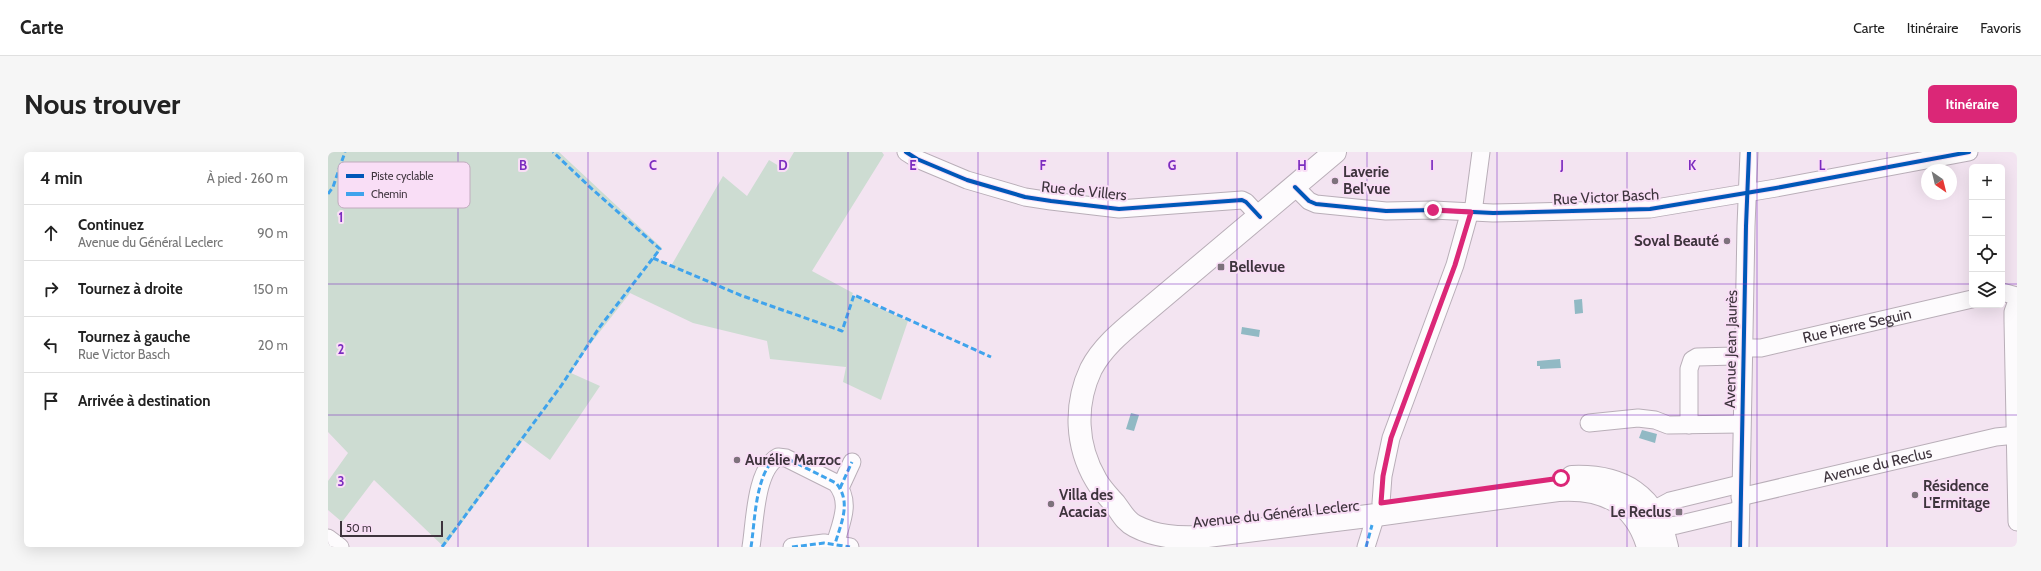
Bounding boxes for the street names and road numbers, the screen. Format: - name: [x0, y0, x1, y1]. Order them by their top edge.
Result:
- street label: Rue de Villers: [1040, 178, 1128, 204]
- street label: Rue Victor Basch: [1552, 185, 1660, 209]
- street label: Avenue Jean Jaurès: [1721, 290, 1741, 408]
- street label: Rue Pierre Seguin: [1801, 304, 1913, 347]
- street label: Avenue du Reclus: [1821, 443, 1934, 486]
- street label: Avenue du Général Leclerc: [1192, 496, 1360, 532]

